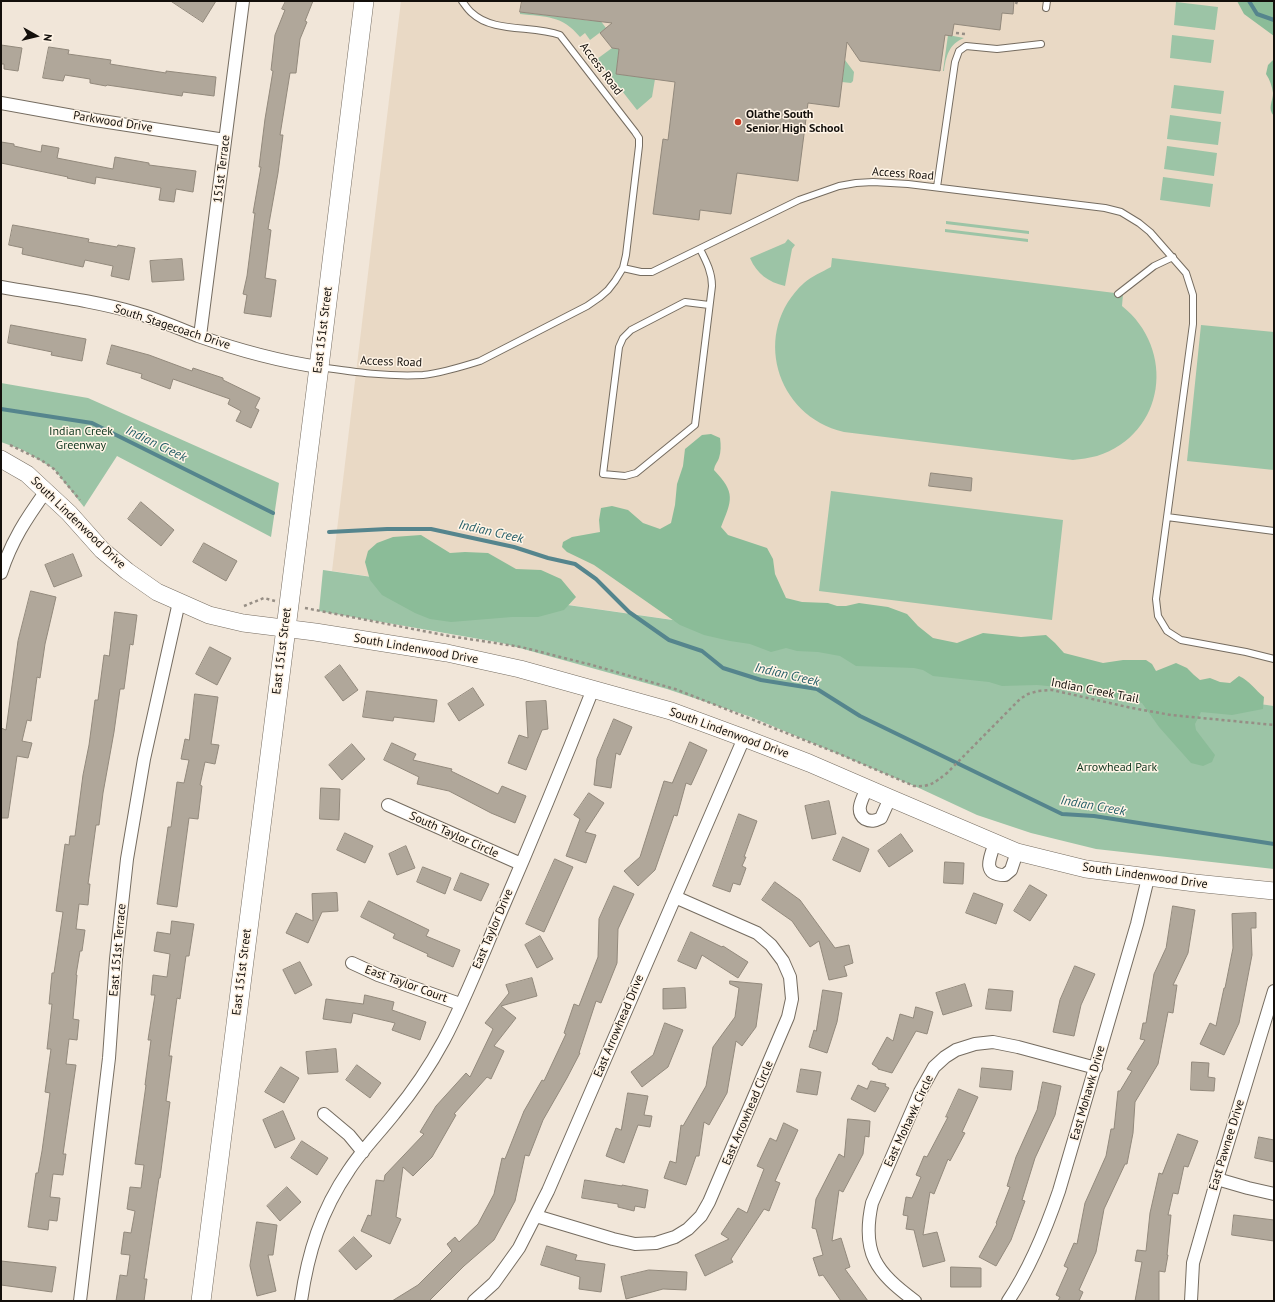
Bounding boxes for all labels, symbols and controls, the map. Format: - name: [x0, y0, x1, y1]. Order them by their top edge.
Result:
- north arrow: [16, 16, 56, 56]
- text: N: [40, 33, 55, 42]
- street label: Access Road: [577, 40, 625, 98]
- place label: Olathe South Senior High School: [746, 108, 843, 136]
- street label: Parkwood Drive: [72, 109, 154, 135]
- marker: Olathe South Senior High School: [733, 117, 743, 127]
- street label: 151st Terrace: [211, 134, 233, 204]
- street label: Access Road: [872, 165, 934, 183]
- street label: East 151st Street: [311, 286, 335, 374]
- street label: South Stagecoach Drive: [112, 301, 232, 353]
- street label: Access Road: [360, 354, 422, 370]
- water label: Indian Creek: [123, 423, 189, 465]
- park label: Indian Creek Greenway: [49, 425, 113, 453]
- street label: South Lindenwood Drive: [28, 474, 128, 572]
- water label: Indian Creek: [457, 517, 525, 547]
- street label: East 151st Street: [270, 607, 294, 695]
- street label: South Lindenwood Drive: [353, 631, 479, 667]
- water label: Indian Creek: [753, 660, 821, 690]
- street label: Indian Creek Trail: [1050, 675, 1140, 707]
- street label: South Lindenwood Drive: [667, 705, 791, 761]
- park label: Arrowhead Park: [1077, 761, 1157, 775]
- water label: Indian Creek: [1059, 793, 1127, 819]
- street label: South Taylor Circle: [407, 809, 501, 861]
- street label: South Lindenwood Drive: [1081, 860, 1209, 892]
- street label: East Taylor Drive: [470, 887, 516, 971]
- street label: East 151st Terrace: [107, 903, 129, 997]
- street label: East 151st Street: [230, 928, 254, 1016]
- street label: East Taylor Court: [363, 962, 449, 1006]
- street label: East Arrowhead Drive: [591, 972, 647, 1080]
- street label: East Mohawk Drive: [1068, 1044, 1108, 1142]
- street label: East Arrowhead Circle: [719, 1058, 777, 1168]
- street label: East Mohawk Circle: [881, 1073, 937, 1169]
- street label: East Pawnee Drive: [1206, 1098, 1248, 1192]

